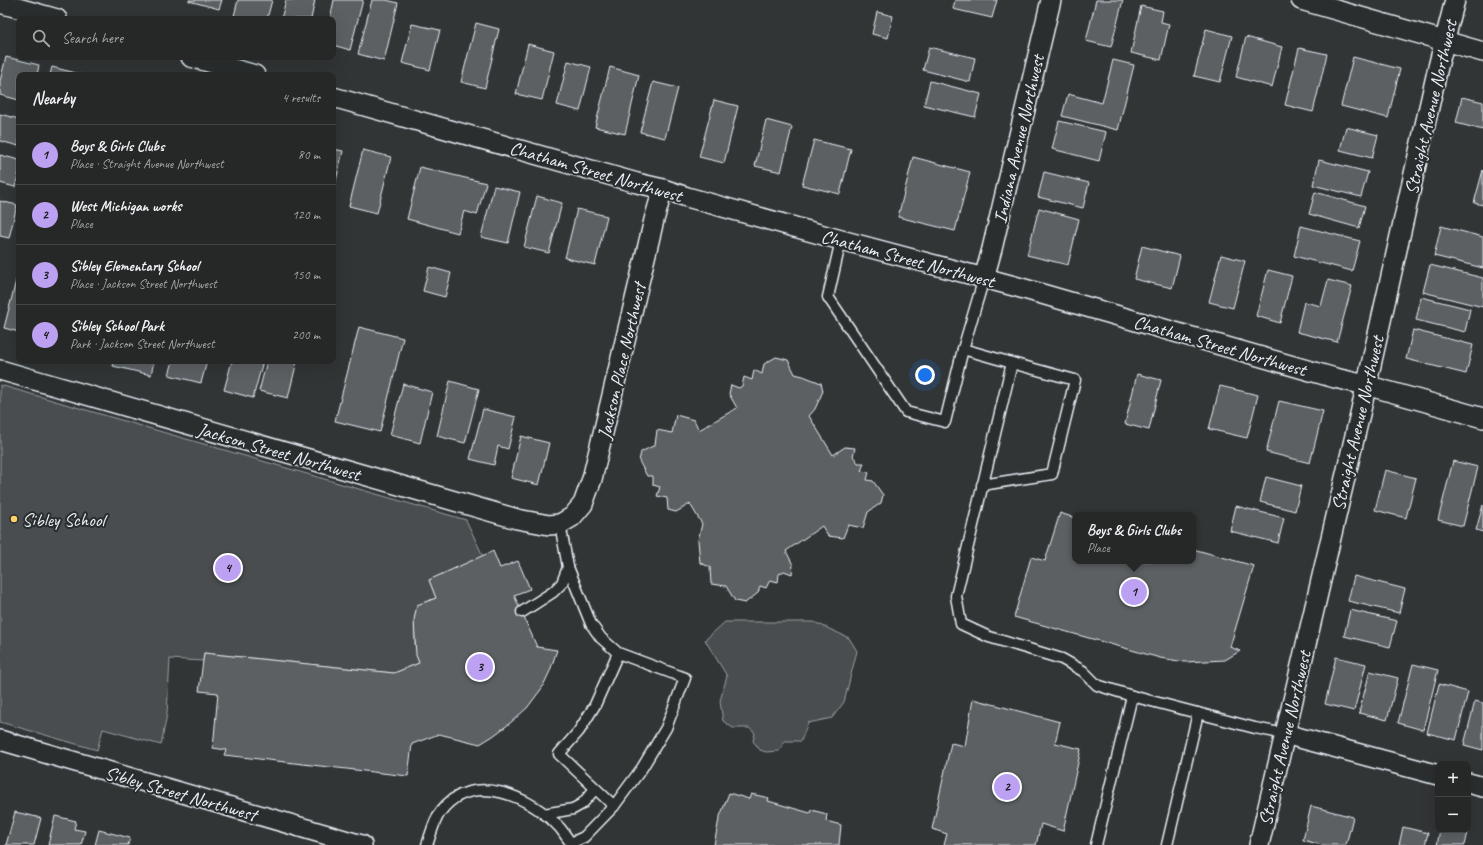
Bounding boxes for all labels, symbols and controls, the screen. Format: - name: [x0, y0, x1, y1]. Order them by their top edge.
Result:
- search box: [16, 16, 336, 60]
- street label: Straight Avenue Northwest: [1399, 16, 1463, 197]
- icon: search: [30, 27, 52, 49]
- text: Search here: [62, 29, 123, 48]
- street label: Indiana Avenue Northwest: [988, 51, 1050, 226]
- text: Nearby: [32, 88, 75, 109]
- text: 4 results: [282, 90, 320, 106]
- street label: Chatham Street Northwest: [507, 136, 686, 209]
- text: Boys & Girls Clubs: [70, 137, 164, 156]
- text: 1: [42, 147, 48, 163]
- text: 80 m: [298, 147, 320, 163]
- text: Place · Straight Avenue Northwest: [70, 156, 223, 172]
- text: West Michigan works: [70, 197, 182, 216]
- text: 2: [42, 207, 48, 223]
- text: 120 m: [292, 207, 320, 223]
- text: Place: [70, 216, 93, 232]
- street label: Chatham Street Northwest: [819, 224, 999, 294]
- text: Sibley Elementary School: [70, 257, 199, 276]
- text: 3: [42, 267, 48, 283]
- text: 150 m: [292, 267, 320, 283]
- text: Place · Jackson Street Northwest: [70, 276, 217, 292]
- street label: Jackson Place Northwest: [592, 278, 652, 443]
- street label: Chatham Street Northwest: [1131, 310, 1310, 383]
- text: Sibley School Park: [70, 317, 164, 336]
- text: 4: [42, 327, 48, 343]
- text: 200 m: [292, 327, 320, 343]
- street label: Straight Avenue Northwest: [1326, 332, 1390, 513]
- text: Park · Jackson Street Northwest: [70, 336, 215, 352]
- your location: [915, 365, 935, 385]
- street label: Jackson Street Northwest: [194, 417, 365, 487]
- place label: Sibley School: [22, 508, 109, 532]
- popup: [1072, 512, 1196, 564]
- marker: Sibley School: [9, 514, 19, 524]
- text: Boys & Girls Clubs: [1087, 521, 1181, 540]
- text: Place: [1087, 540, 1110, 556]
- pin: 4: [215, 553, 241, 583]
- pin: 1: [1121, 577, 1147, 607]
- street label: Straight Avenue Northwest: [1253, 647, 1317, 828]
- pin: 3: [467, 652, 493, 682]
- street label: Sibley Street Northwest: [102, 761, 262, 828]
- map controls: [1435, 761, 1471, 833]
- button: +: [1435, 761, 1471, 797]
- pin: 2: [994, 772, 1020, 802]
- button: −: [1435, 797, 1471, 833]

